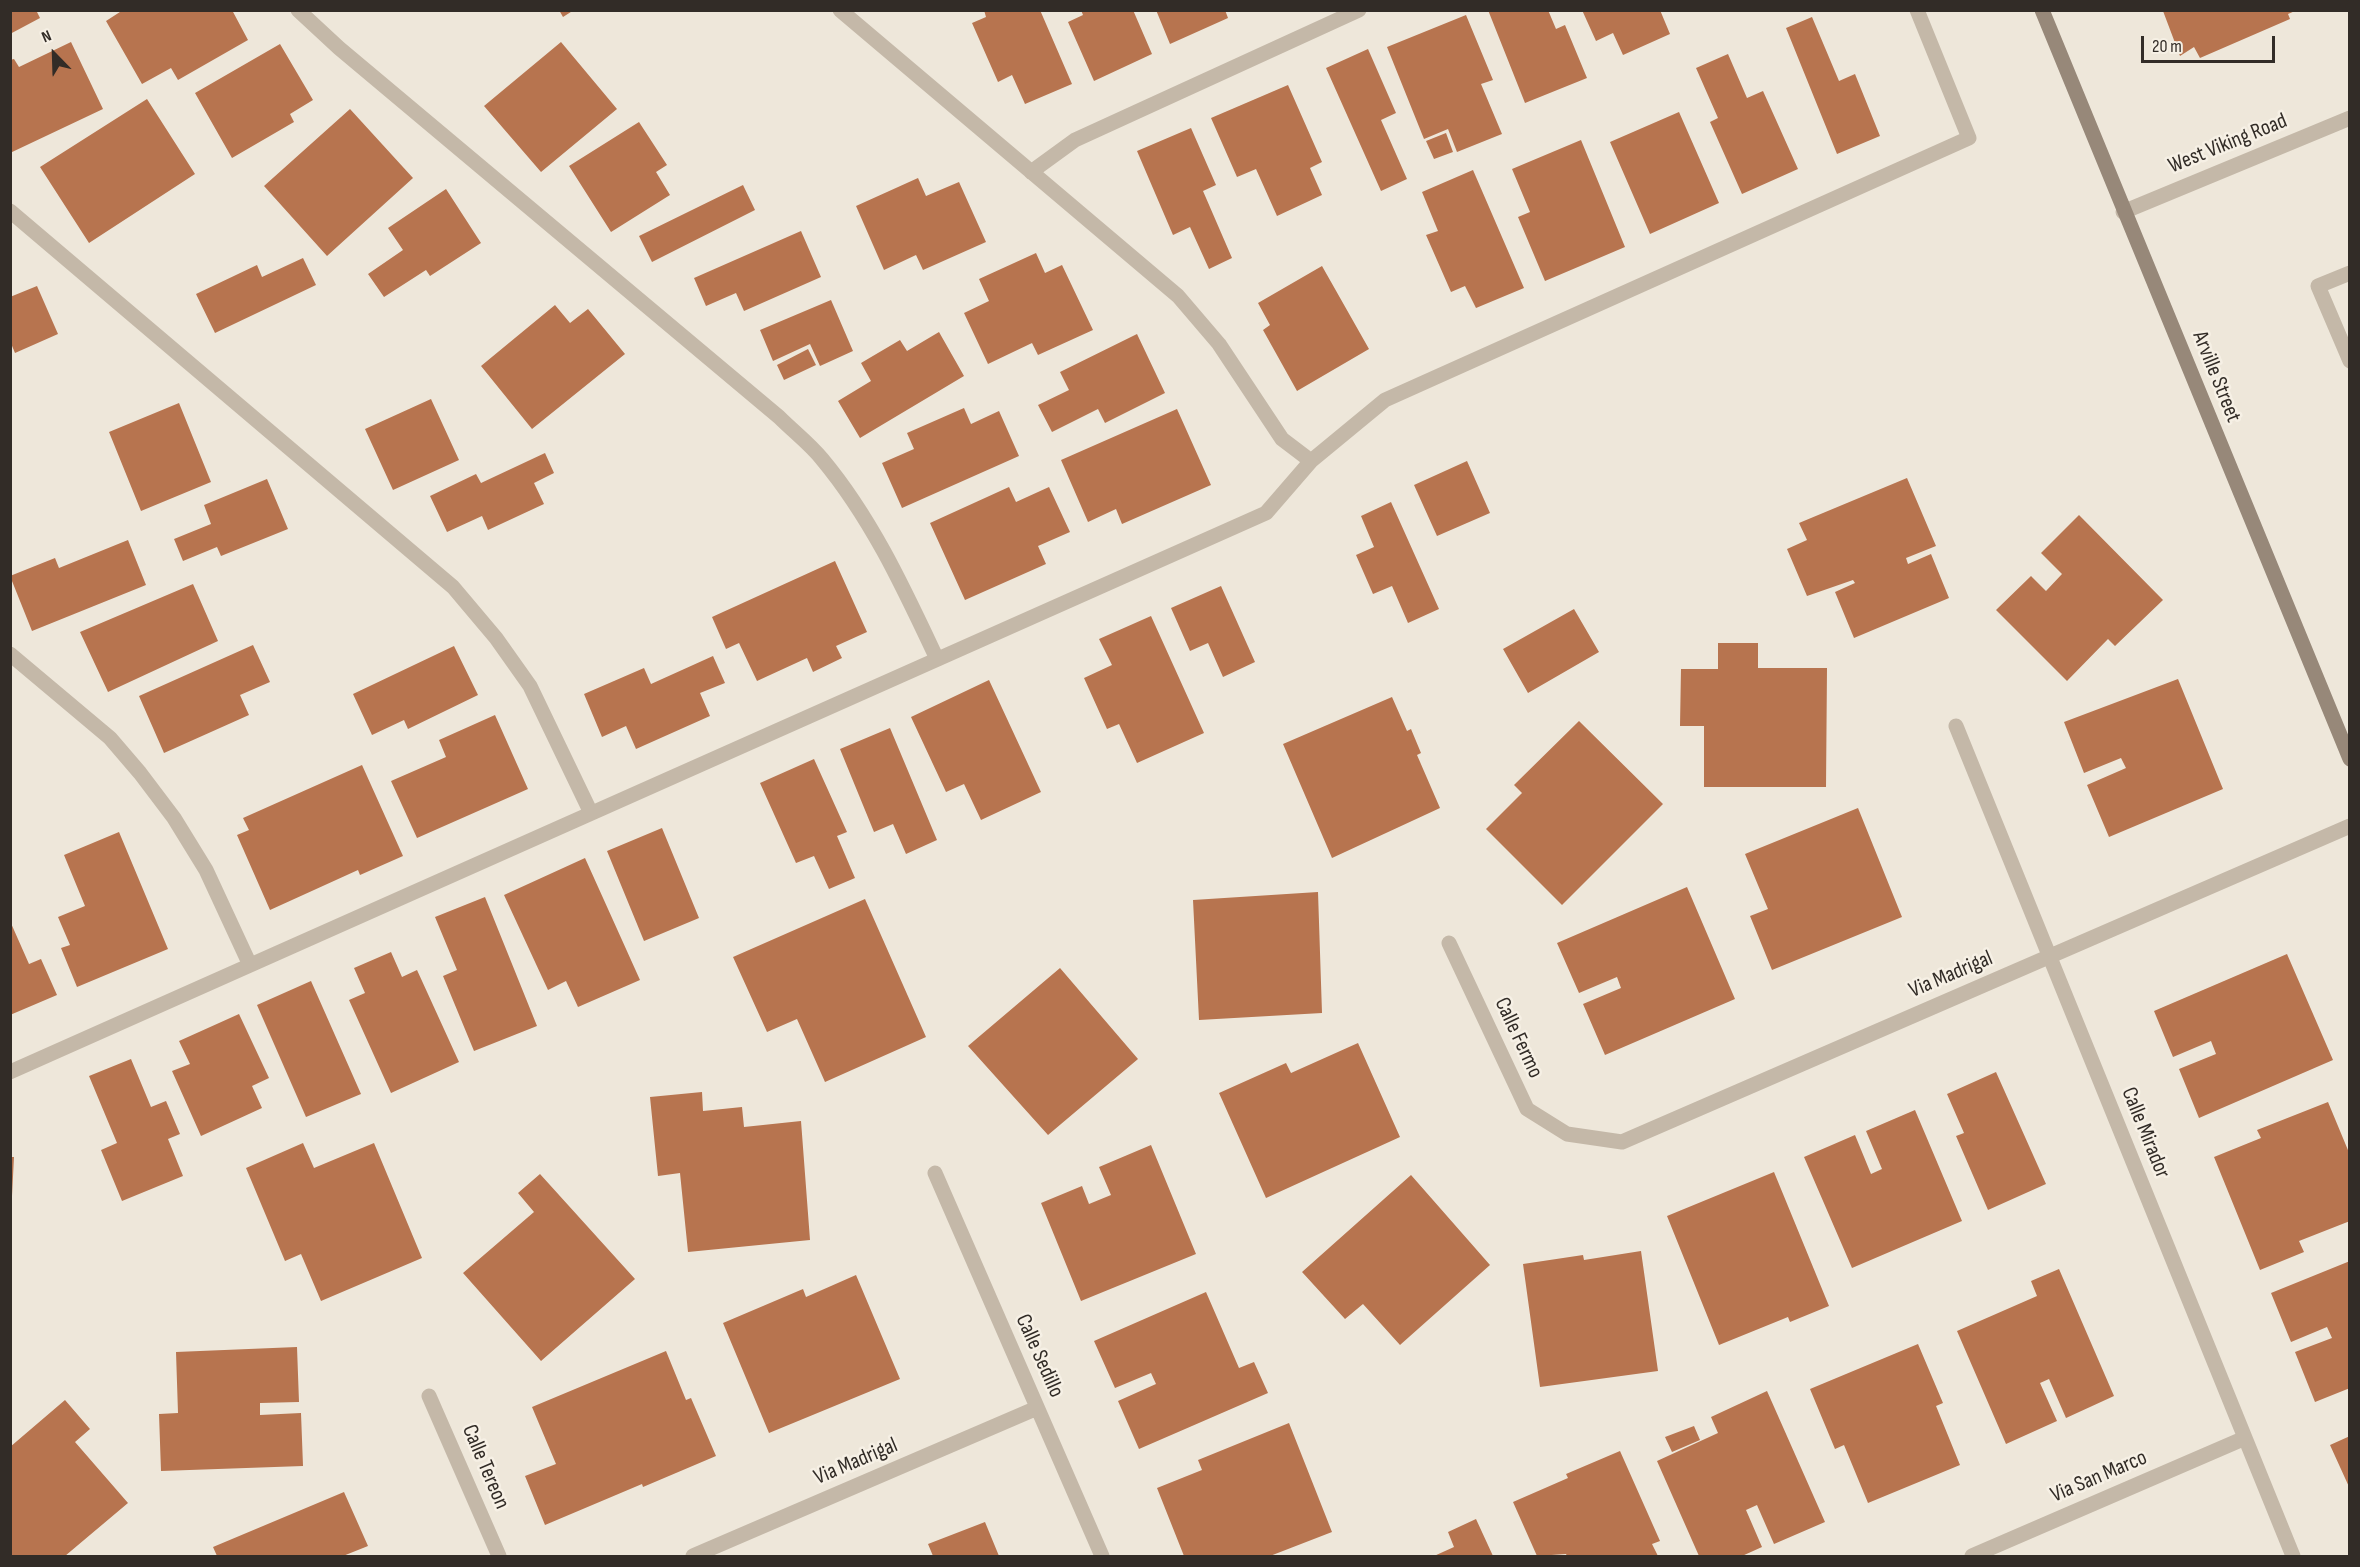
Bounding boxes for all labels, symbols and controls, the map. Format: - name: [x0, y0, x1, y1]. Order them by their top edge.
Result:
- north arrow: [24, 24, 84, 84]
- scale bar: [2144, 24, 2278, 62]
- text: N: [39, 27, 54, 47]
- text: 20 m: [2152, 36, 2182, 57]
- street label: West Viking Road: [2165, 108, 2291, 180]
- street label: Arville Street: [2186, 328, 2246, 426]
- street label: Via Madrigal: [1905, 946, 1997, 1004]
- street label: Calle Fermo: [1488, 994, 1548, 1082]
- street label: Calle Mirador: [2115, 1084, 2175, 1182]
- street label: Calle Sedillo: [1009, 1310, 1069, 1402]
- street label: Calle Tereon: [455, 1421, 515, 1513]
- street label: Via Madrigal: [810, 1433, 902, 1491]
- street label: Via San Marco: [2047, 1445, 2151, 1509]

